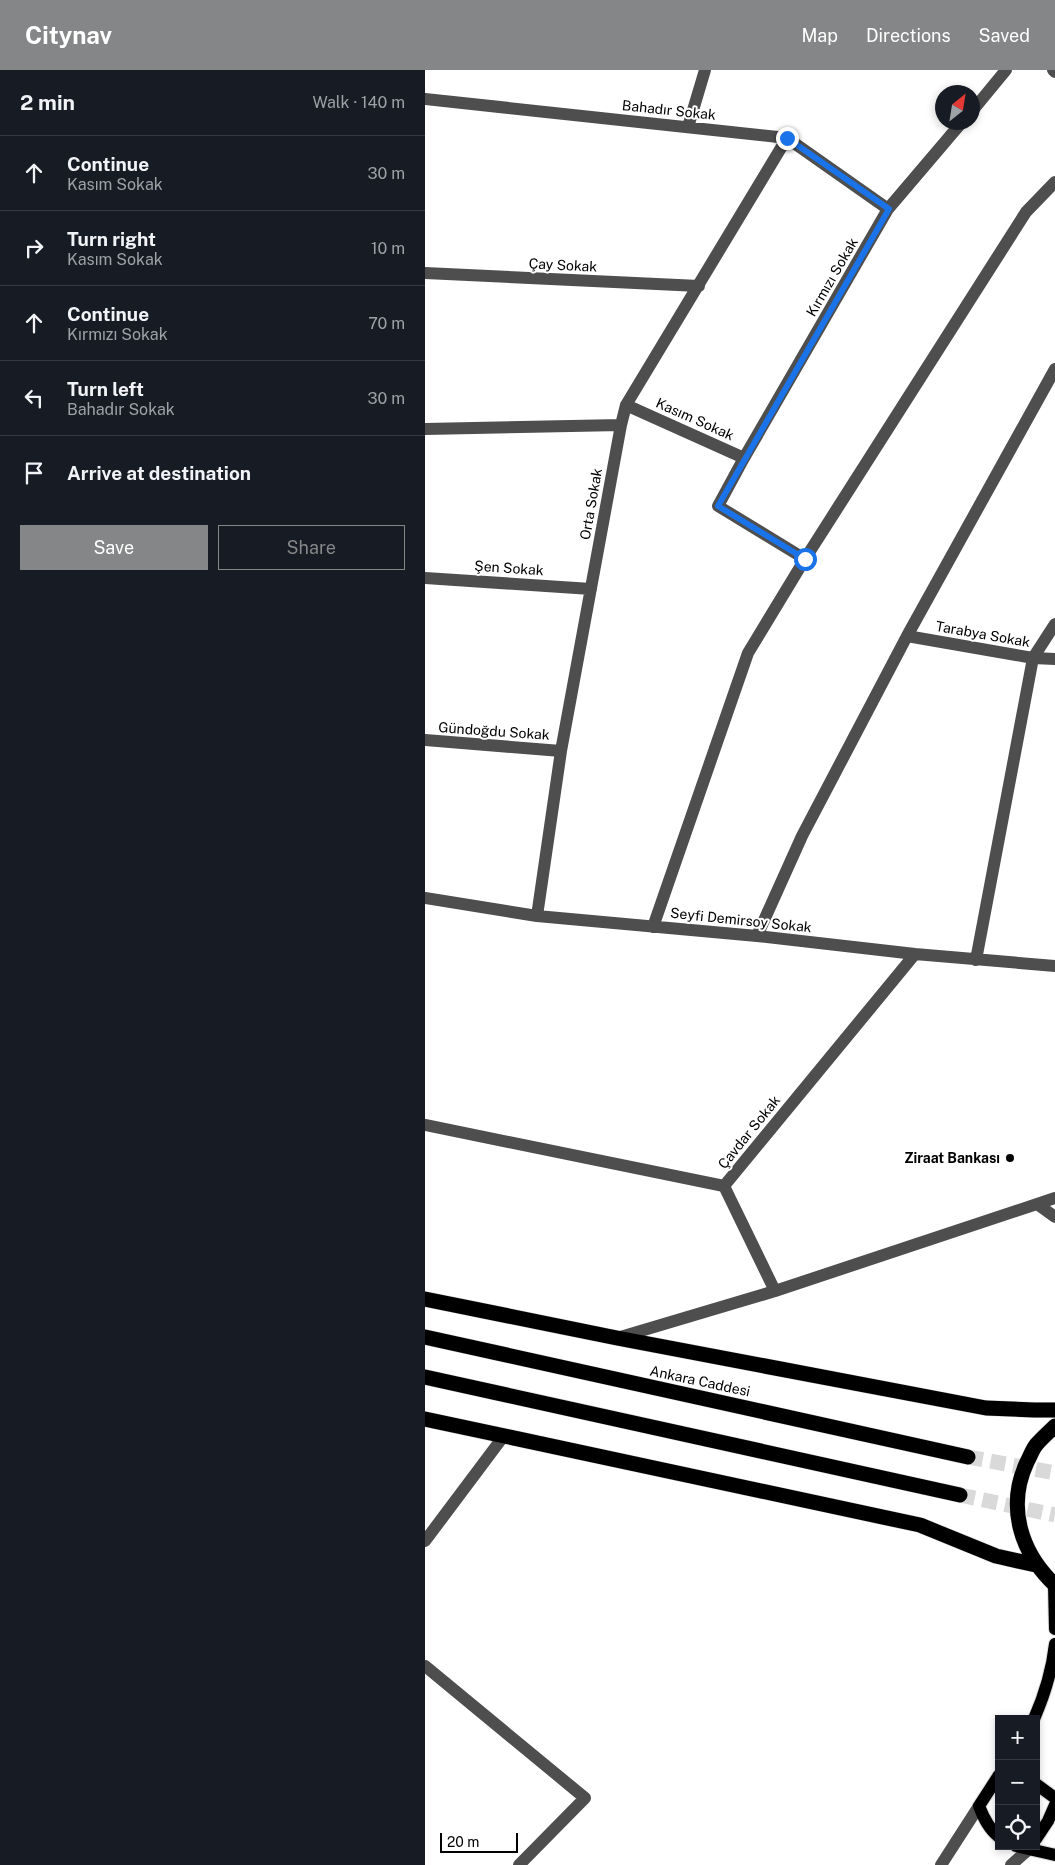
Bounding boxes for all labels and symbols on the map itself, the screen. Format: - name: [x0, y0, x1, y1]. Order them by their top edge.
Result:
- north arrow: [935, 85, 980, 130]
- street label: Bahadır Sokak: [621, 97, 717, 123]
- route end: [776, 127, 799, 150]
- street label: Kırmızı Sokak: [803, 235, 861, 319]
- street label: Çay Sokak: [528, 255, 598, 275]
- street label: Kasım Sokak: [653, 395, 737, 443]
- street label: Orta Sokak: [577, 467, 605, 541]
- route start: [794, 548, 817, 571]
- street label: Şen Sokak: [474, 558, 544, 578]
- street label: Tarabya Sokak: [935, 618, 1032, 650]
- street label: Gündoğdu Sokak: [438, 719, 550, 743]
- street label: Seyfi Demirsoy Sokak: [669, 905, 813, 935]
- street label: Çavdar Sokak: [715, 1092, 783, 1172]
- place label: Ziraat Bankası: [904, 1150, 1000, 1166]
- marker: Ziraat Bankası: [1004, 1152, 1016, 1164]
- street label: Ankara Caddesi: [648, 1363, 752, 1399]
- scale bar: [440, 1830, 517, 1853]

